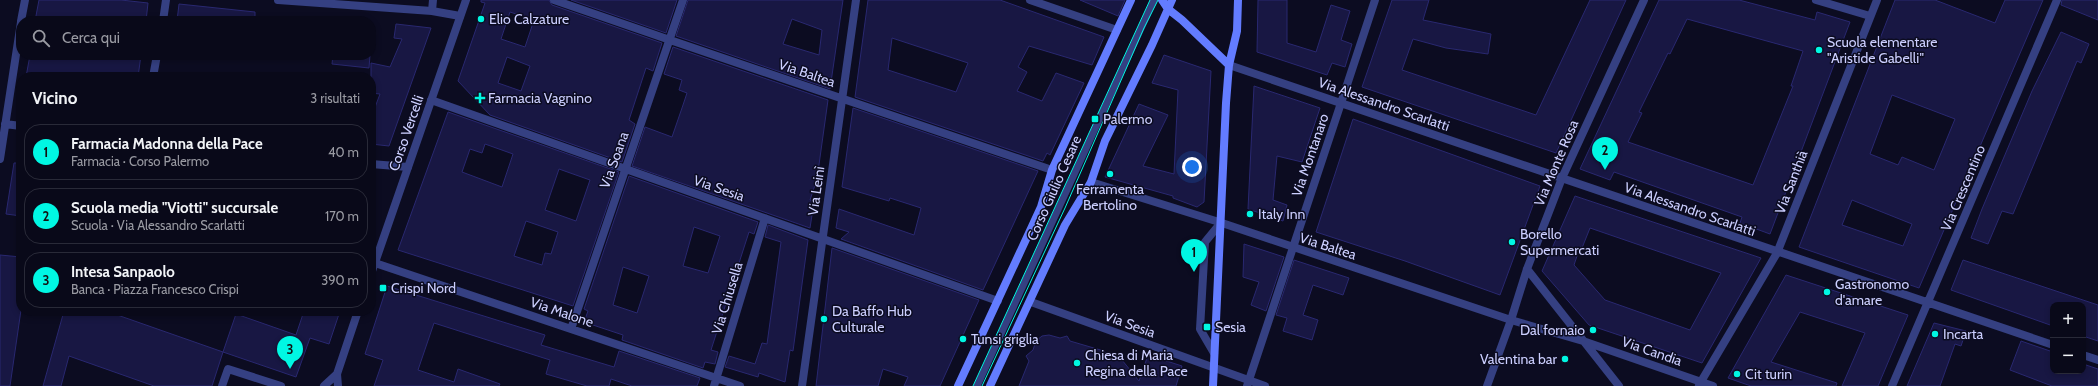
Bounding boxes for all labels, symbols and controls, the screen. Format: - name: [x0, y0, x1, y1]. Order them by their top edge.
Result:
- place label: Elio Calzature: [489, 10, 569, 28]
- marker: Elio Calzature: [476, 14, 486, 24]
- search box: [16, 16, 376, 60]
- icon: search: [30, 27, 52, 49]
- text: Cerca qui: [62, 29, 120, 47]
- place label: Scuola elementare "Aristide Gabelli": [1827, 33, 1937, 67]
- marker: Scuola elementare "Aristide Gabelli": [1814, 45, 1824, 55]
- street label: Via Baltea: [776, 55, 838, 91]
- street label: Via Alessandro Scarlatti: [1316, 73, 1452, 135]
- text: Vicino: [32, 88, 77, 108]
- place label: Farmacia Vagnino: [488, 89, 592, 107]
- text: 3 risultati: [310, 90, 360, 106]
- street label: Corso Vercelli: [385, 93, 427, 173]
- marker: Farmacia Vagnino: [475, 93, 485, 103]
- place label: Palermo: [1103, 110, 1153, 128]
- street label: Via Montanaro: [1287, 111, 1333, 199]
- marker: Palermo: [1090, 114, 1100, 124]
- street label: Via Monte Rosa: [1530, 117, 1582, 209]
- street label: Via Soana: [595, 129, 633, 191]
- street label: Corso Giulio Cesare: [1023, 133, 1085, 243]
- text: Farmacia Madonna della Pace: [71, 135, 263, 153]
- pin: 2: [1592, 137, 1618, 170]
- street label: Via Crescentino: [1937, 142, 1989, 234]
- text: 1: [44, 144, 48, 160]
- text: 40 m: [328, 144, 359, 160]
- street label: Via Santhià: [1771, 147, 1811, 216]
- text: Farmacia · Corso Palermo: [71, 153, 209, 169]
- your location: [1182, 157, 1202, 177]
- street label: Via Leinì: [804, 165, 828, 217]
- marker: Ferramenta Bertolino: [1105, 169, 1115, 179]
- street label: Via Sesia: [691, 171, 747, 205]
- street label: Via Alessandro Scarlatti: [1622, 178, 1758, 240]
- place label: Ferramenta Bertolino: [1076, 180, 1144, 214]
- text: Scuola media "Viotti" succursale: [71, 199, 278, 217]
- place label: Italy Inn: [1258, 205, 1306, 223]
- text: 2: [43, 208, 49, 224]
- text: 170 m: [325, 208, 359, 224]
- marker: Italy Inn: [1245, 209, 1255, 219]
- text: Scuola · Via Alessandro Scarlatti: [71, 217, 245, 233]
- place label: Borello Supermercati: [1520, 225, 1599, 259]
- street label: Via Baltea: [1297, 228, 1359, 264]
- marker: Borello Supermercati: [1507, 237, 1517, 247]
- pin: 1: [1181, 239, 1207, 272]
- street label: Via Chiusella: [707, 259, 747, 336]
- text: Intesa Sanpaolo: [71, 263, 175, 281]
- text: 3: [42, 272, 50, 288]
- text: 390 m: [321, 272, 359, 288]
- place label: Gastronomo d'amare: [1835, 275, 1909, 309]
- place label: Crispi Nord: [391, 279, 456, 297]
- text: Banca · Piazza Francesco Crispi: [71, 281, 239, 297]
- marker: Crispi Nord: [378, 283, 388, 293]
- marker: Gastronomo d'amare: [1822, 287, 1832, 297]
- street label: Via Malone: [528, 293, 596, 331]
- place label: Da Baffo Hub Culturale: [832, 302, 912, 336]
- map controls: [2050, 302, 2086, 374]
- button: +: [2050, 302, 2086, 338]
- street label: Via Sesia: [1102, 307, 1158, 342]
- marker: Da Baffo Hub Culturale: [819, 314, 829, 324]
- place label: Sesia: [1215, 318, 1246, 336]
- place label: Dal fornaio: [1520, 321, 1585, 339]
- marker: Sesia: [1202, 322, 1212, 332]
- marker: Dal fornaio: [1588, 325, 1598, 335]
- place label: Incarta: [1943, 325, 1983, 343]
- marker: Incarta: [1930, 329, 1940, 339]
- place label: Tunsi griglia: [971, 330, 1039, 348]
- street label: Via Candia: [1619, 332, 1685, 370]
- marker: Tunsi griglia: [958, 334, 968, 344]
- pin: 3: [277, 336, 303, 369]
- button: −: [2050, 338, 2086, 374]
- place label: Chiesa di Maria Regina della Pace: [1085, 346, 1188, 380]
- place label: Valentina bar: [1480, 350, 1558, 368]
- marker: Valentina bar: [1560, 354, 1570, 364]
- marker: Chiesa di Maria Regina della Pace: [1072, 358, 1082, 368]
- place label: Cit turin: [1745, 365, 1792, 383]
- marker: Cit turin: [1732, 369, 1742, 379]

